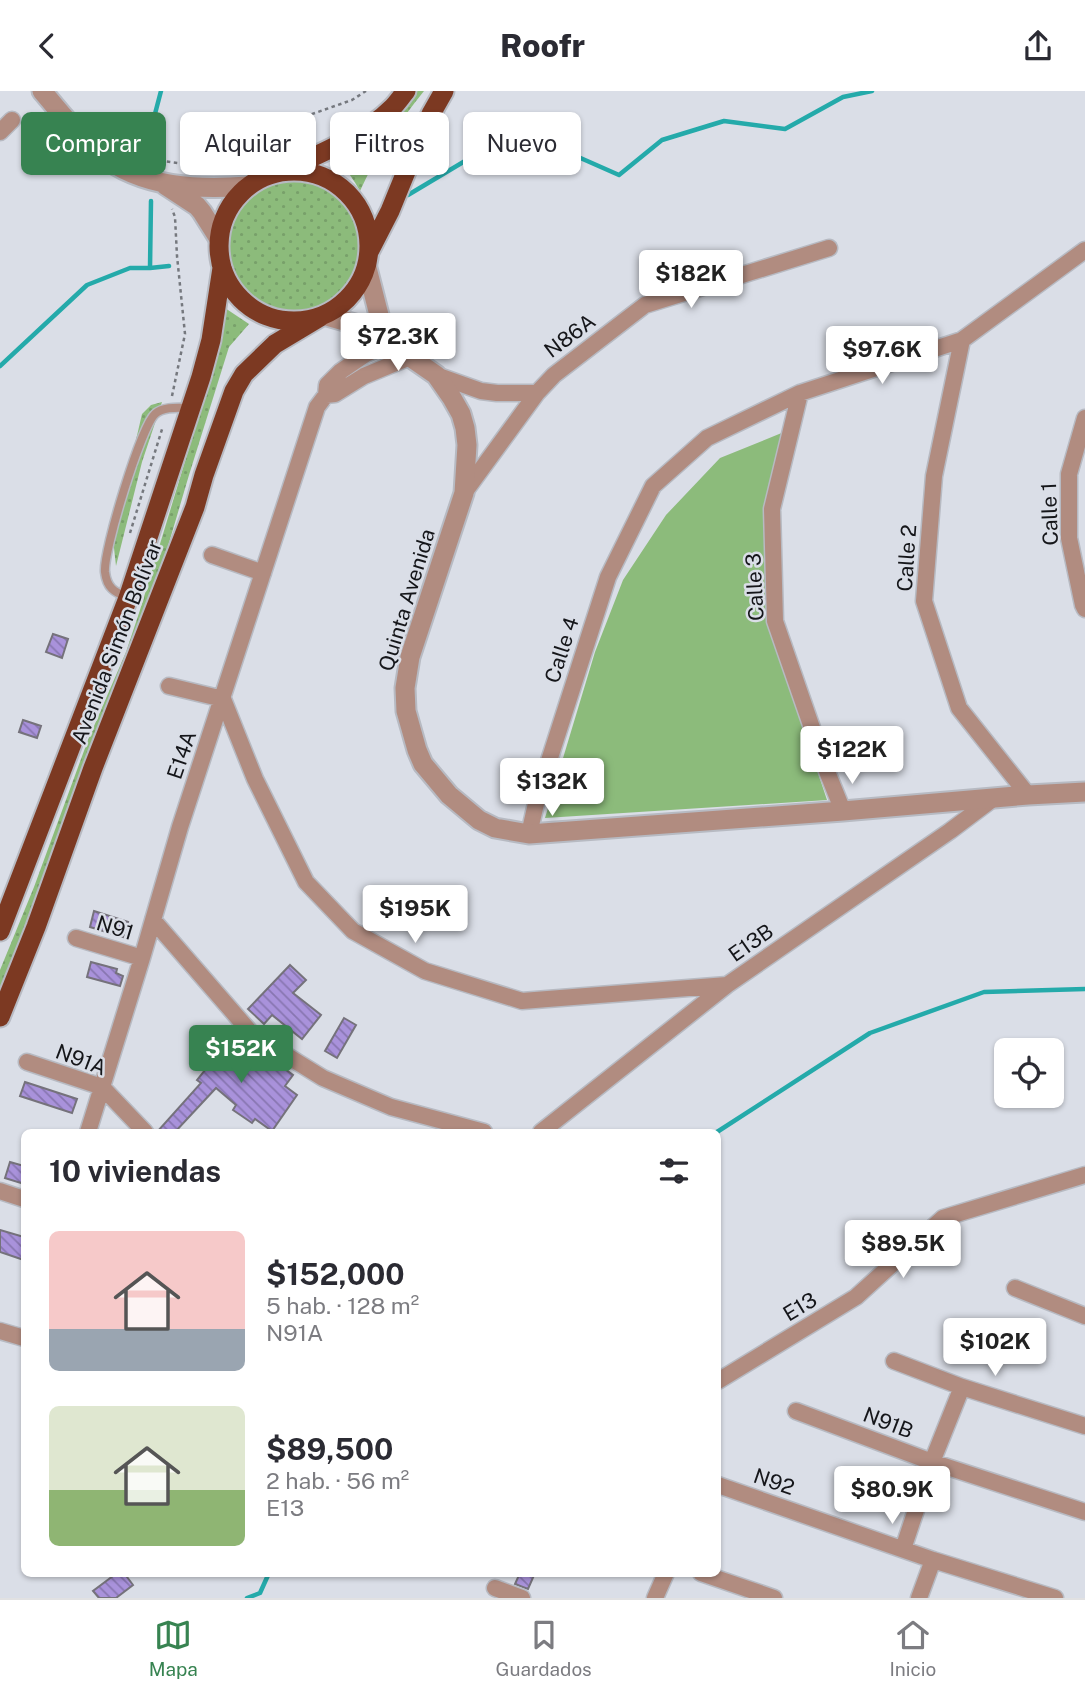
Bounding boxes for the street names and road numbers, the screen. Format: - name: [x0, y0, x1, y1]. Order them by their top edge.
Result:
- street label: N86A: [539, 308, 600, 363]
- street label: Calle 1: [1036, 482, 1063, 546]
- street label: Calle 2: [892, 524, 921, 592]
- street label: Quinta Avenida: [373, 526, 440, 674]
- street label: Avenida Simón Bolívar: [66, 536, 167, 747]
- street label: Calle 3: [740, 552, 769, 622]
- street label: Calle 4: [539, 614, 584, 686]
- street label: E14A: [162, 727, 201, 782]
- street label: N91: [94, 910, 137, 945]
- street label: E13B: [724, 918, 778, 967]
- street label: N91A: [52, 1038, 110, 1081]
- street label: E13: [778, 1287, 821, 1326]
- street label: N91B: [860, 1402, 917, 1443]
- street label: N92: [750, 1463, 798, 1500]

